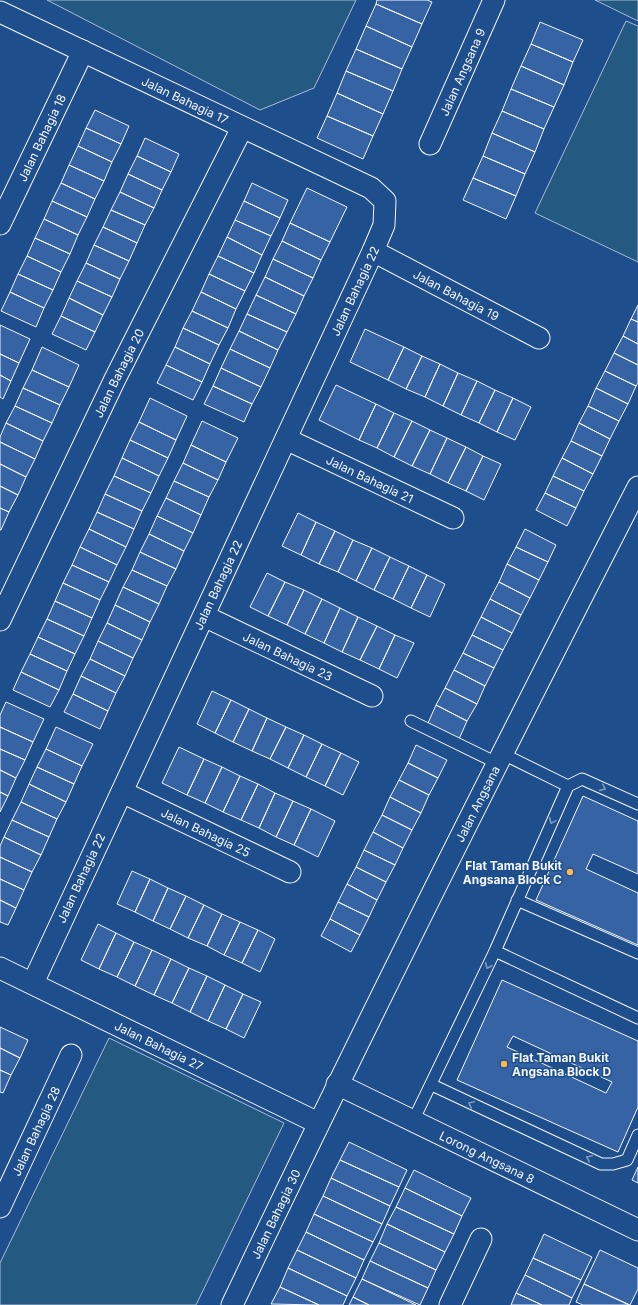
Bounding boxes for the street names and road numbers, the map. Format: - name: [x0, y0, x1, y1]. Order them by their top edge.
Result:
- street label: Jalan Angsana 9: [436, 26, 488, 118]
- street label: Jalan Bahagia 17: [139, 73, 231, 127]
- street label: Jalan Bahagia 18: [14, 91, 69, 183]
- street label: Jalan Bahagia 22: [328, 244, 382, 338]
- street label: Jalan Bahagia 19: [411, 266, 502, 323]
- street label: Jalan Bahagia 20: [90, 326, 147, 420]
- street label: Jalan Bahagia 21: [324, 452, 416, 506]
- street label: Jalan Bahagia 22: [191, 538, 245, 632]
- street label: Jalan Bahagia 23: [241, 628, 335, 684]
- street label: Jalan Angsana: [452, 763, 502, 844]
- street label: Jalan Bahagia 25: [159, 804, 253, 860]
- street label: Jalan Bahagia 22: [54, 831, 108, 925]
- street label: Jalan Bahagia 27: [112, 1018, 206, 1074]
- street label: Jalan Bahagia 28: [8, 1084, 63, 1178]
- street label: Lorong Angsana 8: [437, 1127, 537, 1186]
- street label: Jalan Bahagia 30: [248, 1167, 303, 1261]

